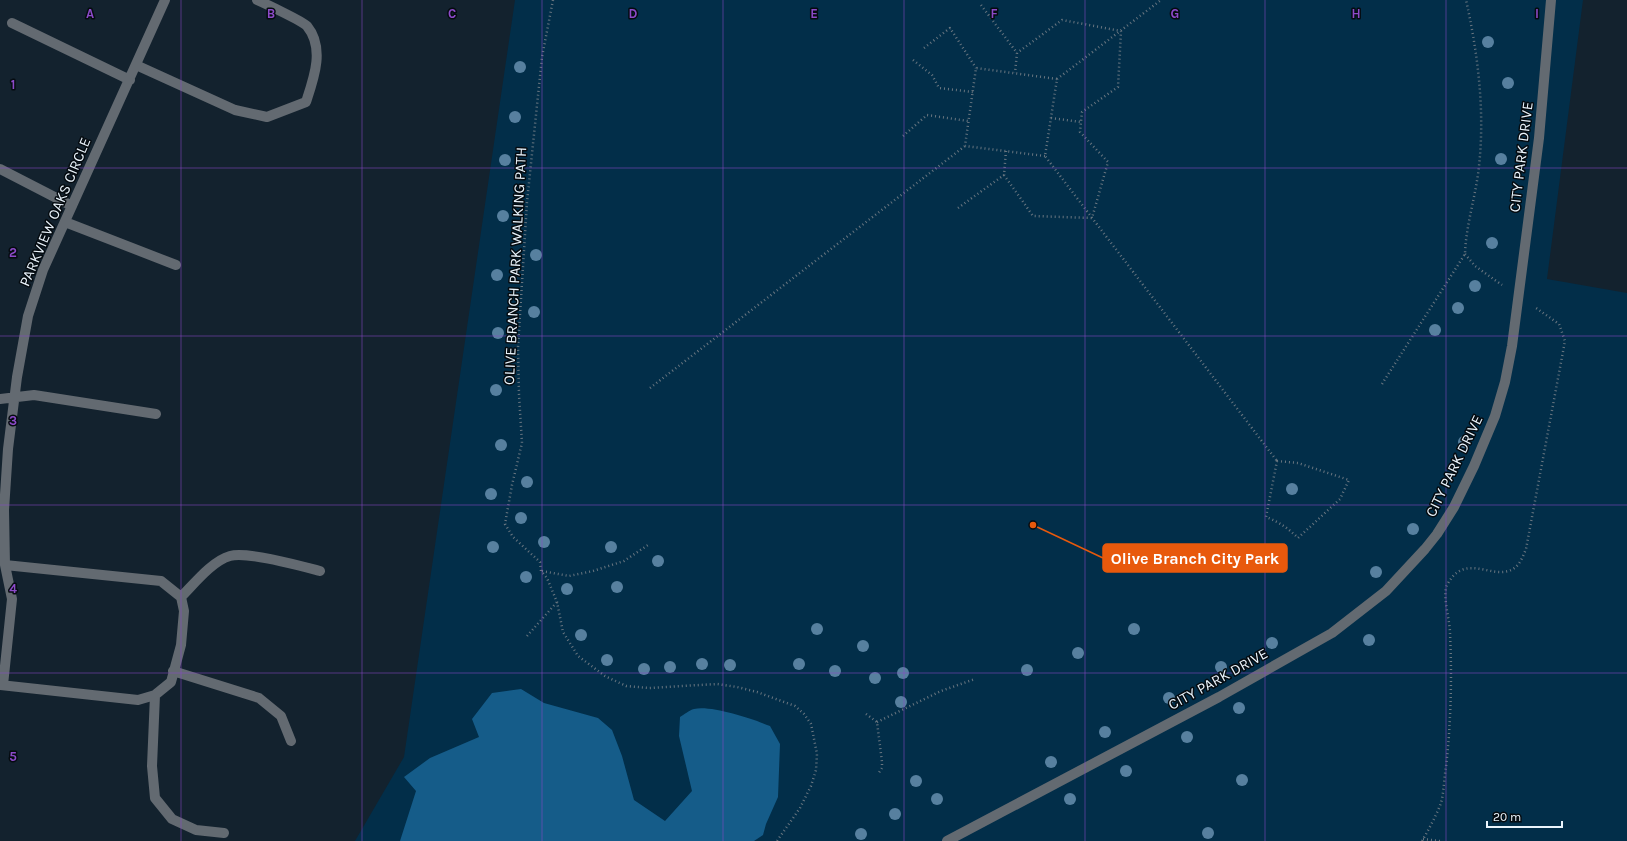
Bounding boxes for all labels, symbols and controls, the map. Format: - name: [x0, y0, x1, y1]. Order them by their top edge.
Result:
- text: A: [86, 6, 94, 21]
- text: B: [267, 6, 275, 21]
- text: C: [448, 6, 456, 21]
- text: D: [629, 6, 638, 21]
- text: E: [810, 6, 818, 21]
- text: F: [990, 6, 998, 21]
- text: G: [1171, 6, 1179, 21]
- text: H: [1351, 6, 1361, 21]
- text: I: [1535, 6, 1539, 21]
- text: 1: [11, 77, 15, 92]
- street label: CITY PARK DRIVE: [1505, 101, 1537, 213]
- street label: PARKVIEW OAKS CIRCLE: [15, 135, 95, 289]
- street label: OLIVE BRANCH PARK WALKING PATH: [500, 147, 530, 385]
- text: 2: [9, 245, 17, 260]
- street label: CITY PARK DRIVE: [1422, 412, 1486, 520]
- text: 3: [9, 413, 17, 428]
- callout: Olive Branch City Park: [1103, 544, 1287, 572]
- text: Olive Branch City Park: [1111, 549, 1280, 568]
- text: 4: [9, 581, 17, 596]
- street label: CITY PARK DRIVE: [1165, 644, 1271, 714]
- text: 5: [9, 749, 17, 764]
- scale bar: [1487, 803, 1562, 829]
- text: 20 m: [1493, 810, 1521, 824]

